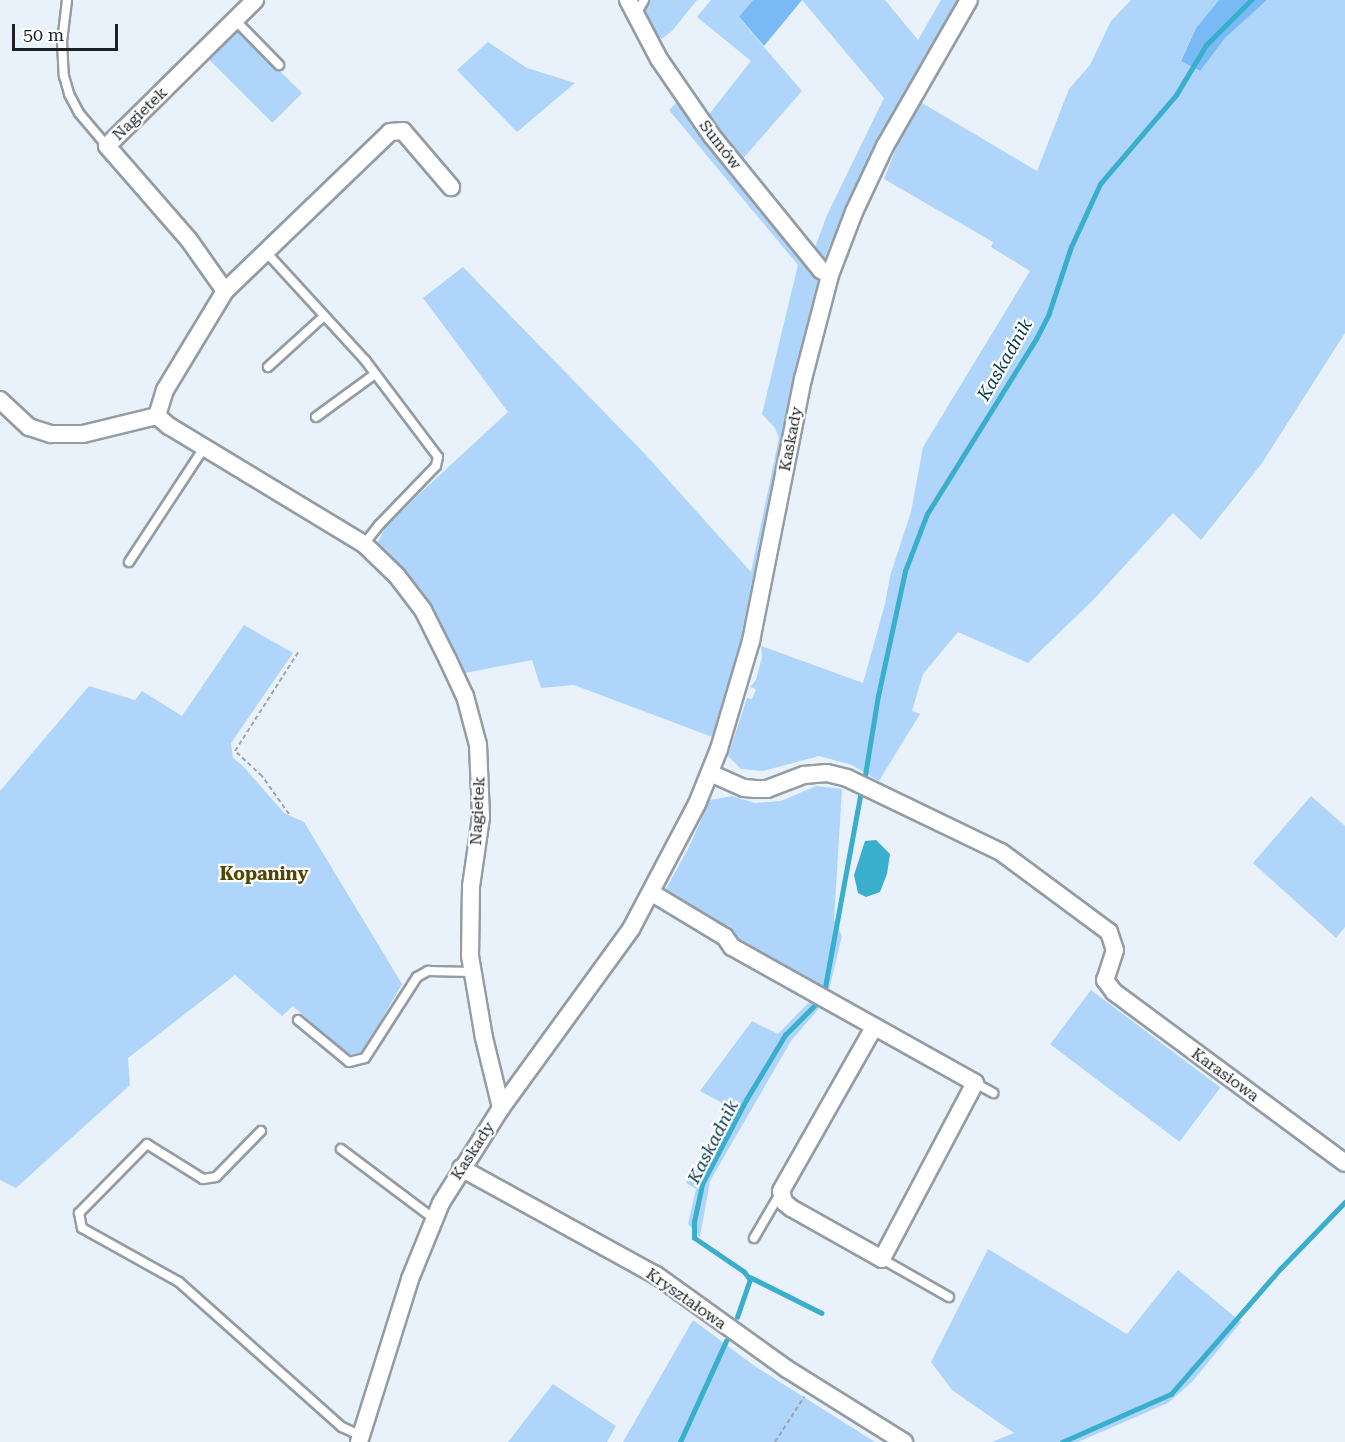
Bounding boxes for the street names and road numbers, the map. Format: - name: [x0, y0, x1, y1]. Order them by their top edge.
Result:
- street label: Nagietek: [109, 83, 171, 145]
- street label: Sumów: [695, 117, 745, 173]
- street label: Kaskady: [775, 405, 807, 473]
- street label: Nagietek: [467, 776, 489, 846]
- street label: Karasiowa: [1187, 1044, 1263, 1106]
- street label: Kaskady: [447, 1118, 499, 1184]
- street label: Kryształowa: [642, 1264, 730, 1334]

